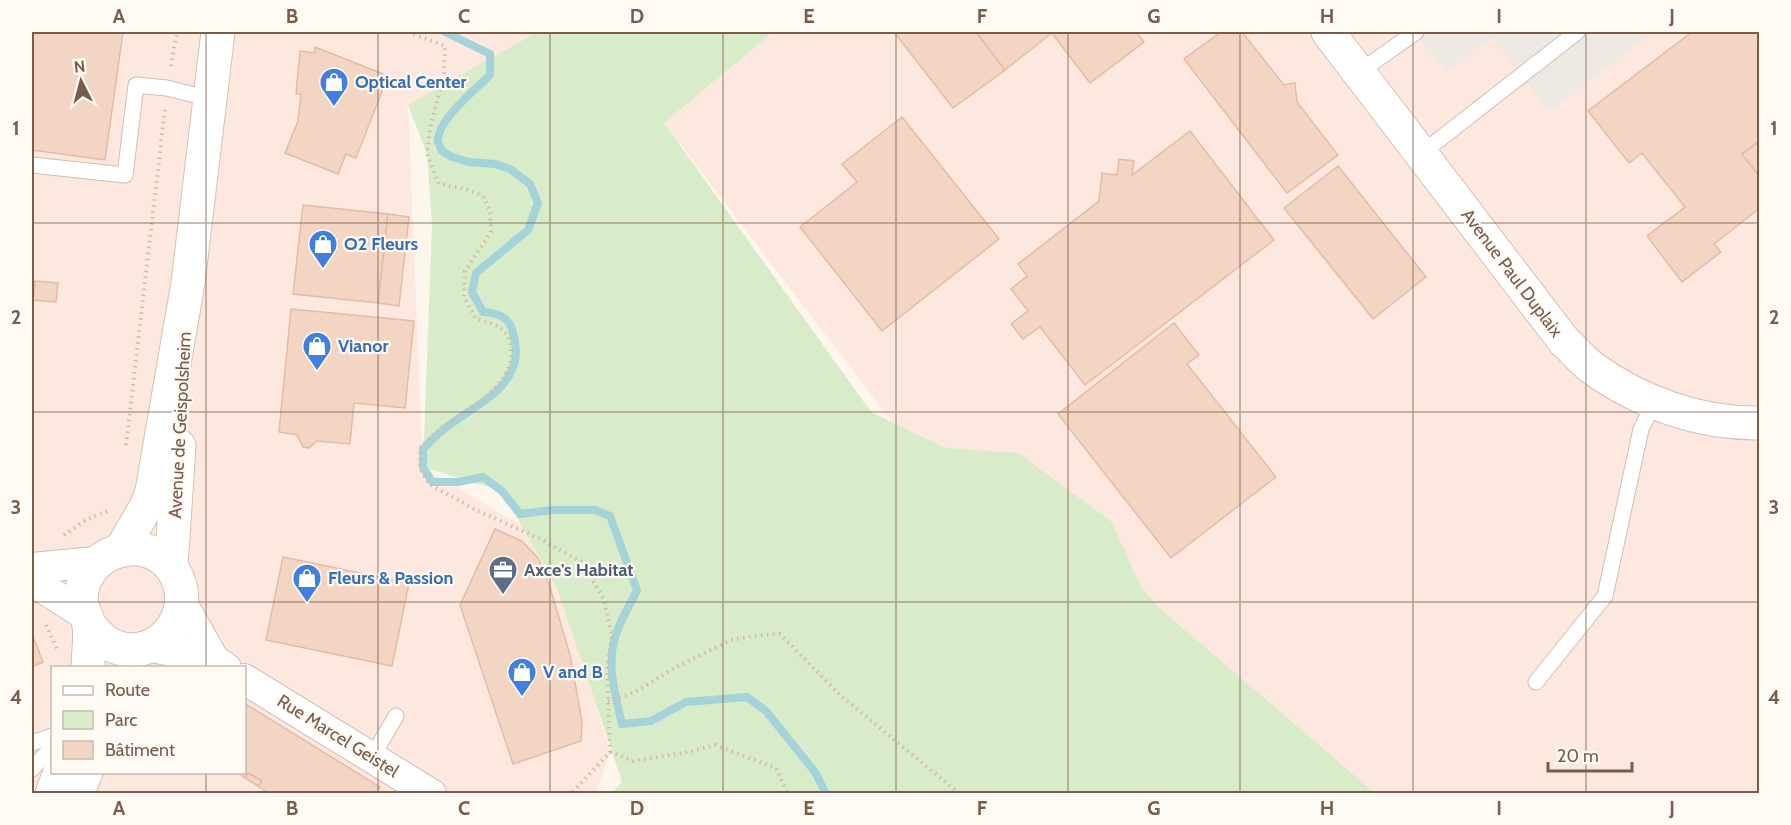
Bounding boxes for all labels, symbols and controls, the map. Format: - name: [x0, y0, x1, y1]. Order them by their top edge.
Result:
- text: A: [113, 4, 126, 28]
- text: B: [286, 4, 298, 28]
- text: C: [458, 4, 470, 28]
- text: D: [630, 4, 644, 28]
- text: E: [803, 4, 815, 28]
- text: F: [977, 4, 988, 28]
- text: G: [1147, 4, 1161, 28]
- text: H: [1320, 4, 1334, 28]
- text: I: [1496, 4, 1502, 28]
- text: J: [1668, 4, 1675, 28]
- north arrow: [51, 51, 111, 111]
- text: N: [73, 57, 86, 77]
- shop icon: Optical Center: [318, 66, 350, 108]
- place label: Optical Center: [355, 71, 467, 93]
- text: 1: [12, 116, 20, 140]
- text: 1: [1770, 116, 1778, 140]
- street label: Avenue Paul Duplaix: [1457, 204, 1568, 342]
- shop icon: O2 Fleurs: [307, 228, 339, 270]
- place label: O2 Fleurs: [344, 233, 418, 255]
- text: 2: [11, 305, 21, 329]
- text: 2: [1769, 305, 1779, 329]
- shop icon: Vianor: [301, 330, 333, 372]
- street label: Avenue de Geispolsheim: [164, 331, 196, 519]
- place label: Vianor: [338, 335, 389, 357]
- text: 3: [11, 495, 21, 519]
- text: 3: [1769, 495, 1779, 519]
- office icon: Axce's Habitat: [487, 554, 519, 596]
- place label: Axce's Habitat: [524, 559, 633, 581]
- shop icon: Fleurs & Passion: [291, 562, 323, 604]
- place label: Fleurs & Passion: [328, 567, 453, 589]
- shop icon: V and B: [506, 656, 538, 698]
- place label: V and B: [543, 661, 603, 683]
- legend: [51, 666, 246, 774]
- text: Route: [105, 679, 150, 701]
- text: 4: [10, 685, 22, 709]
- text: 4: [1768, 685, 1780, 709]
- street label: Rue Marcel Geistel: [273, 690, 404, 783]
- text: Parc: [105, 709, 137, 731]
- scale bar: [1548, 735, 1632, 773]
- text: Bâtiment: [105, 739, 175, 761]
- text: 20 m: [1557, 745, 1599, 767]
- text: A: [113, 796, 126, 820]
- text: B: [286, 796, 298, 820]
- text: C: [458, 796, 470, 820]
- text: D: [630, 796, 644, 820]
- text: E: [803, 796, 815, 820]
- text: F: [977, 796, 988, 820]
- text: G: [1147, 796, 1161, 820]
- text: H: [1320, 796, 1334, 820]
- text: I: [1496, 796, 1502, 820]
- text: J: [1668, 796, 1675, 820]

